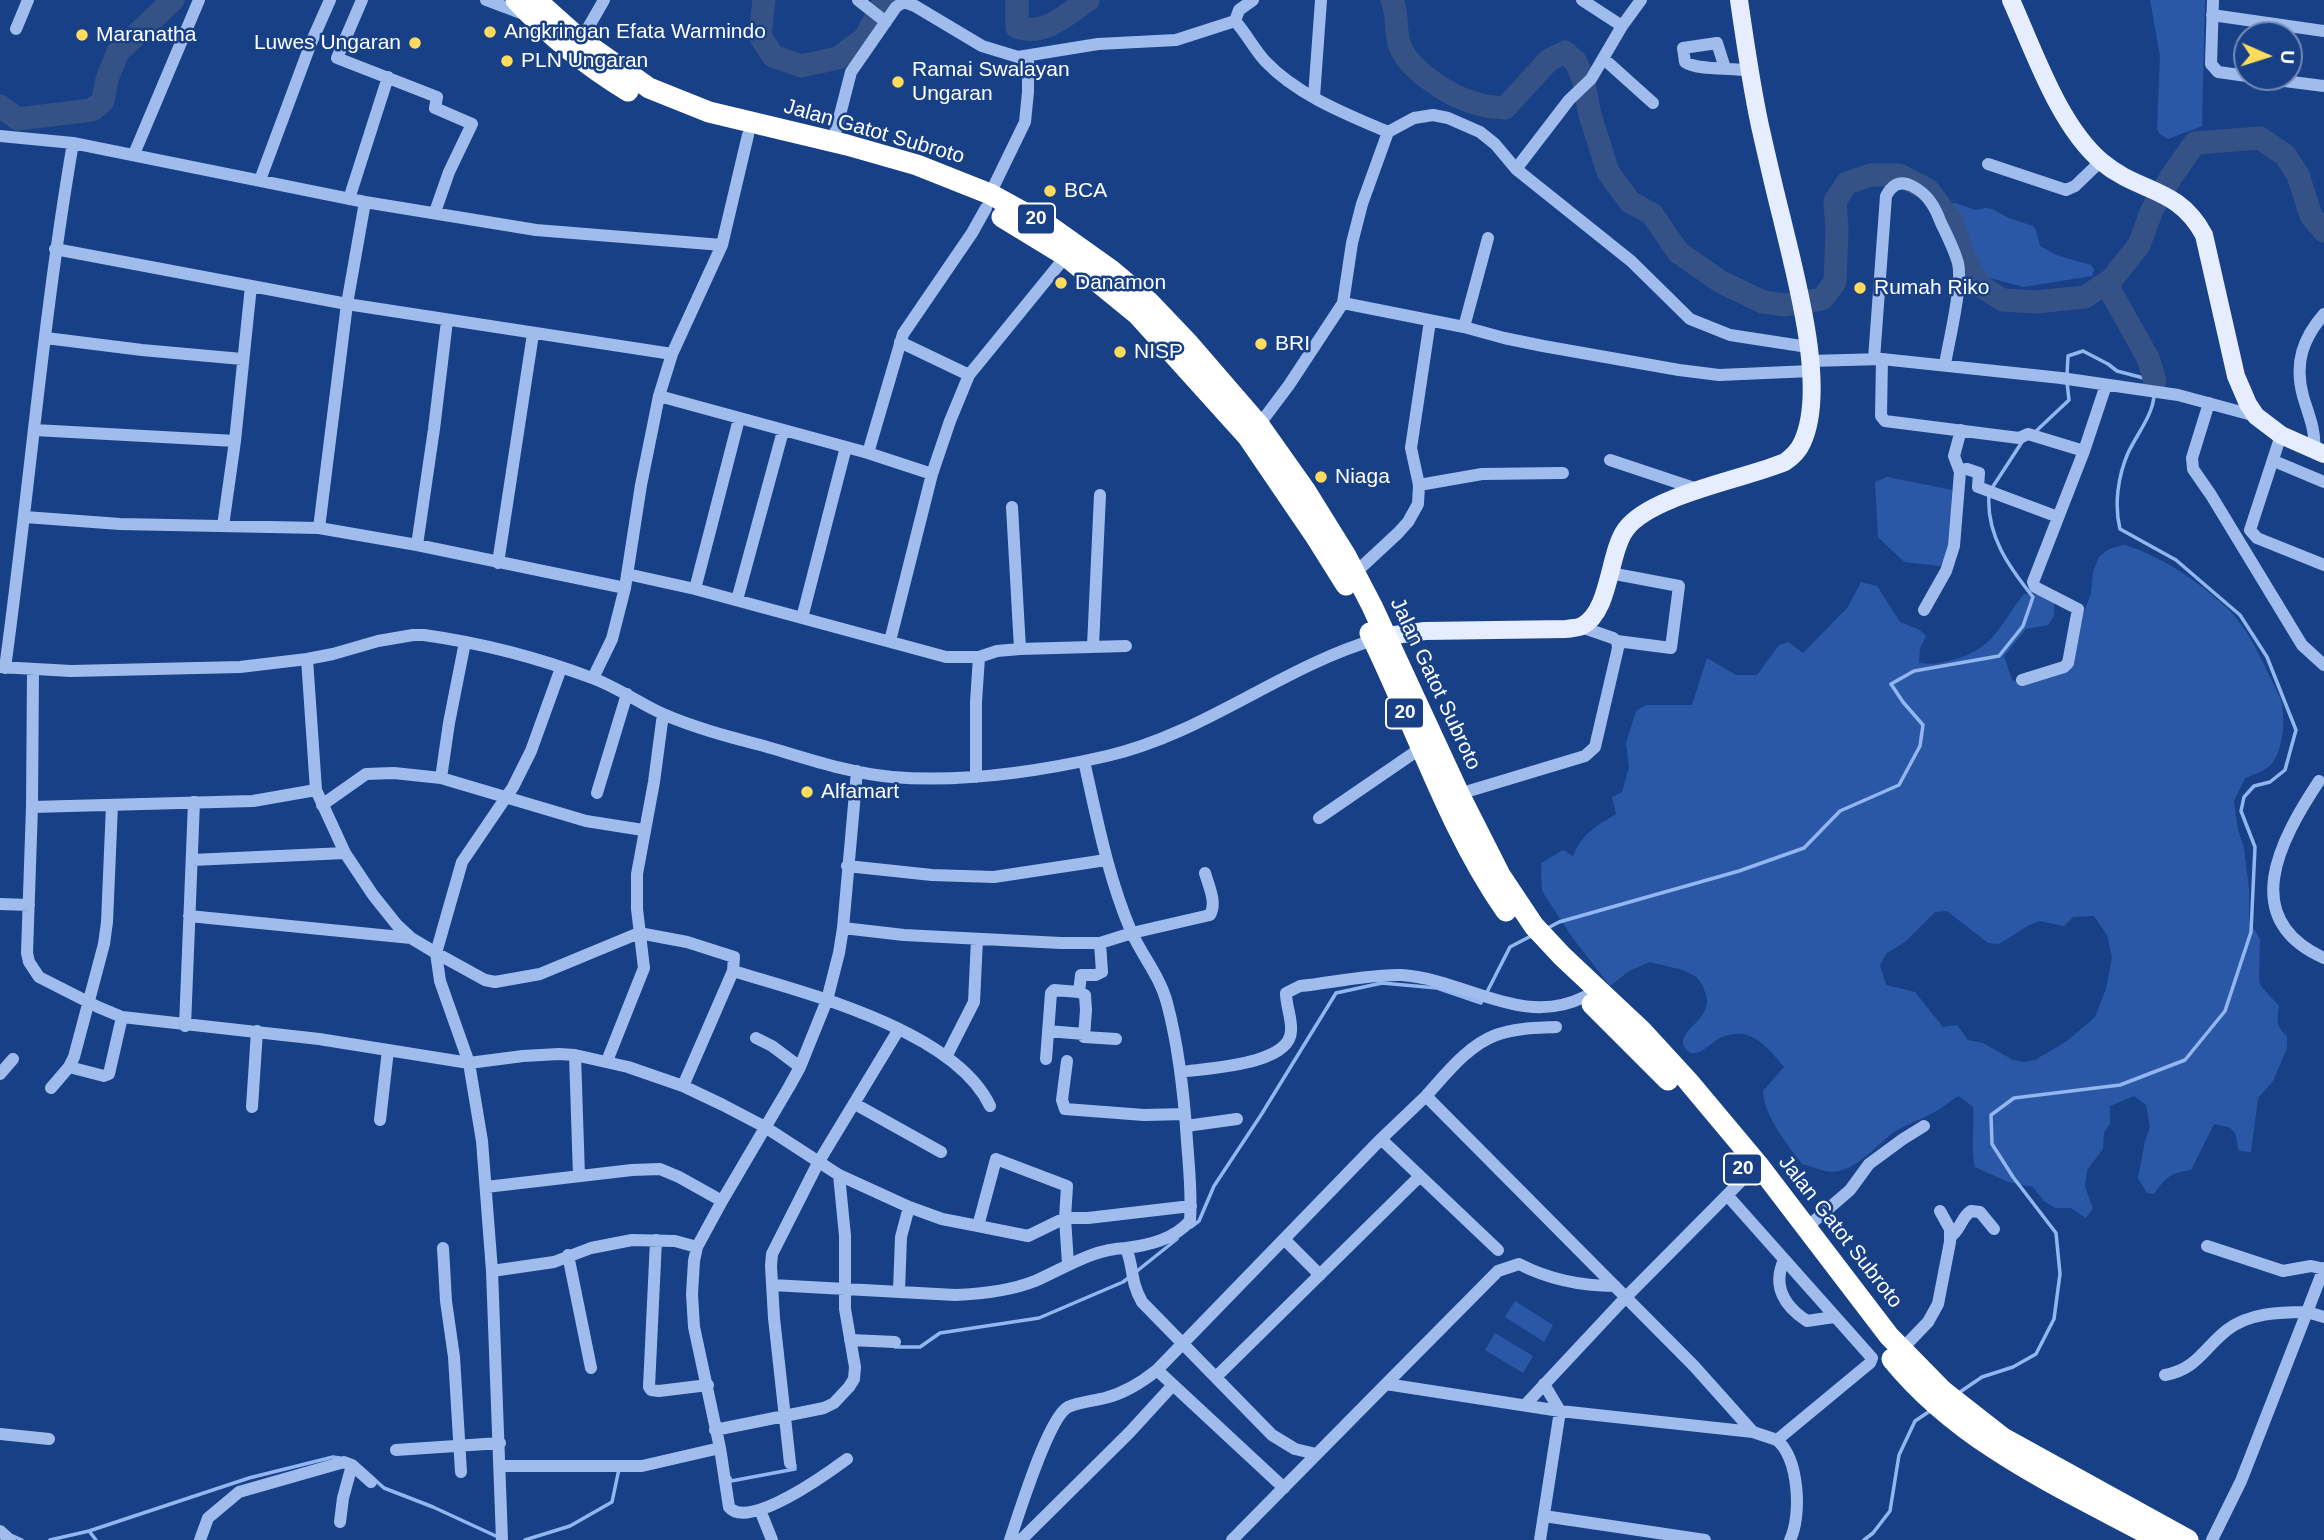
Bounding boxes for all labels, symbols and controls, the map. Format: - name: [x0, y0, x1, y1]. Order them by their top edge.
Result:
- place label: Angkringan Efata Warmindo: [504, 19, 766, 45]
- north arrow: [2233, 21, 2303, 91]
- place label: Maranatha: [96, 22, 196, 48]
- marker: Angkringan Efata Warmindo: [482, 24, 498, 40]
- marker: Maranatha: [74, 27, 90, 43]
- place label: Luwes Ungaran: [254, 30, 401, 56]
- marker: Luwes Ungaran: [407, 35, 423, 51]
- place label: PLN Ungaran: [521, 48, 648, 74]
- text: U: [2277, 50, 2298, 64]
- marker: PLN Ungaran: [499, 53, 515, 69]
- place label: Ramai Swalayan Ungaran: [912, 57, 1070, 107]
- marker: Ramai Swalayan Ungaran: [890, 74, 906, 90]
- street label: Jalan Gatot Subroto: [781, 94, 967, 170]
- place label: BCA: [1064, 178, 1107, 204]
- marker: BCA: [1042, 183, 1058, 199]
- road number: 20: [1017, 204, 1055, 234]
- place label: Danamon: [1075, 270, 1166, 296]
- marker: Danamon: [1053, 275, 1069, 291]
- place label: Rumah Riko: [1874, 275, 1990, 301]
- marker: Rumah Riko: [1852, 280, 1868, 296]
- place label: BRI: [1275, 331, 1310, 357]
- marker: BRI: [1253, 336, 1269, 352]
- place label: NISP: [1134, 339, 1183, 365]
- marker: NISP: [1112, 344, 1128, 360]
- place label: Niaga: [1335, 464, 1390, 490]
- marker: Niaga: [1313, 469, 1329, 485]
- street label: Jalan Gatot Subroto: [1384, 594, 1486, 774]
- road number: 20: [1386, 698, 1424, 728]
- place label: Alfamart: [821, 779, 899, 805]
- marker: Alfamart: [799, 784, 815, 800]
- street label: Jalan Gatot Subroto: [1773, 1151, 1907, 1313]
- road number: 20: [1724, 1154, 1762, 1184]

